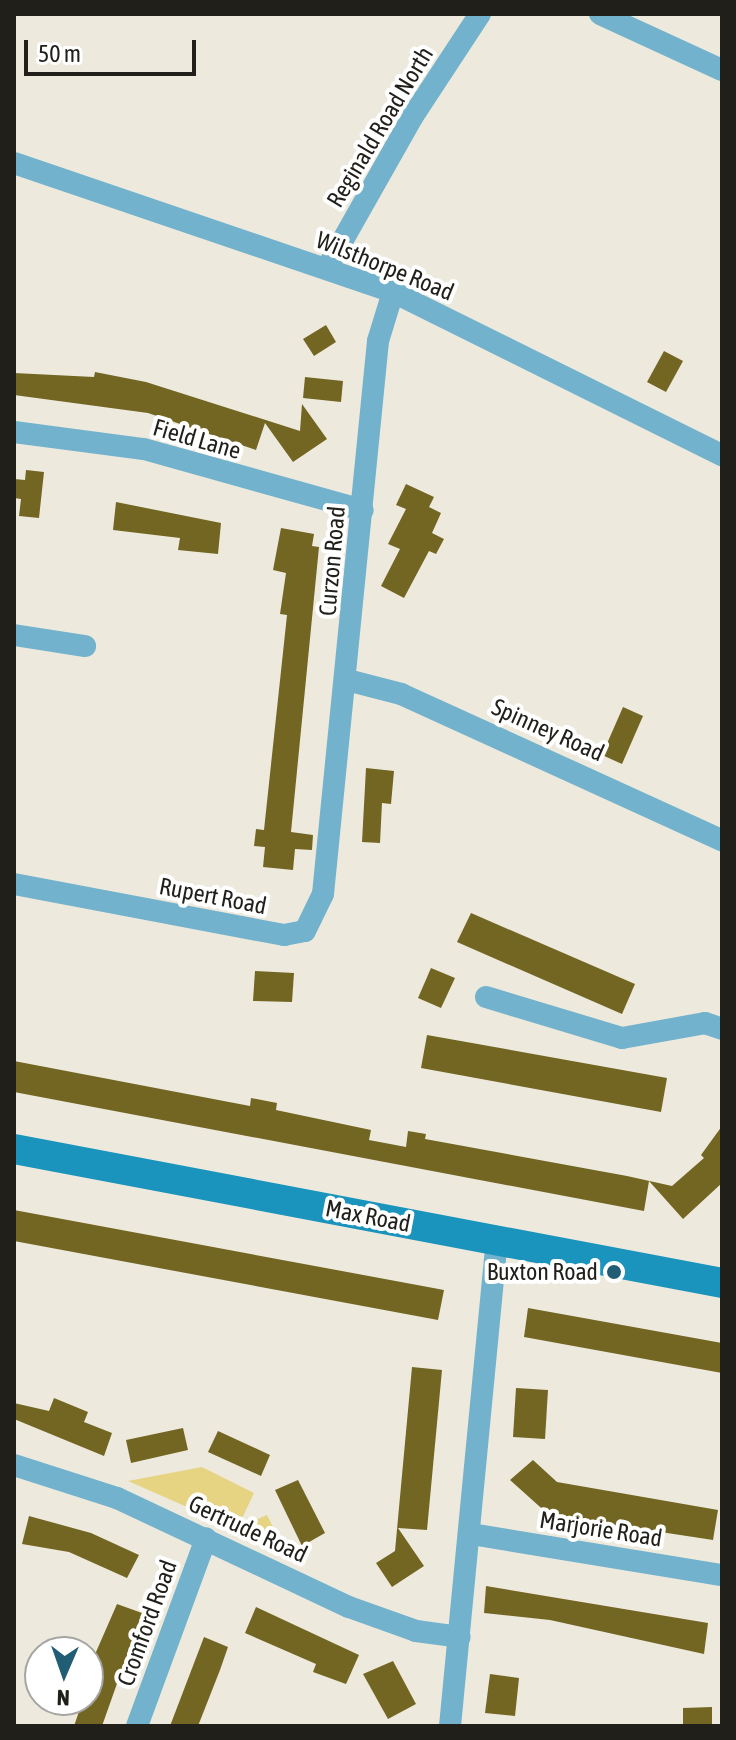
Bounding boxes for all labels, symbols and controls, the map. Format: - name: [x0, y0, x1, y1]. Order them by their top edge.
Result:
- scale bar: [28, 24, 200, 74]
- text: 50 m: [38, 40, 81, 67]
- street label: Reginald Road North: [321, 41, 439, 213]
- street label: Wilsthorpe Road: [312, 225, 458, 307]
- street label: Field Lane: [150, 413, 244, 465]
- street label: Curzon Road: [313, 505, 351, 617]
- street label: Spinney Road: [487, 692, 609, 768]
- street label: Rupert Road: [157, 871, 269, 921]
- street label: Max Road: [323, 1194, 413, 1238]
- place label: Buxton Road: [487, 1258, 598, 1286]
- marker: Buxton Road: [605, 1263, 623, 1281]
- street label: Gertrude Road: [184, 1489, 312, 1569]
- street label: Marjorie Road: [538, 1505, 664, 1553]
- street label: Cromford Road: [111, 1556, 183, 1690]
- north arrow: [24, 1636, 104, 1716]
- text: N: [56, 1685, 70, 1711]

